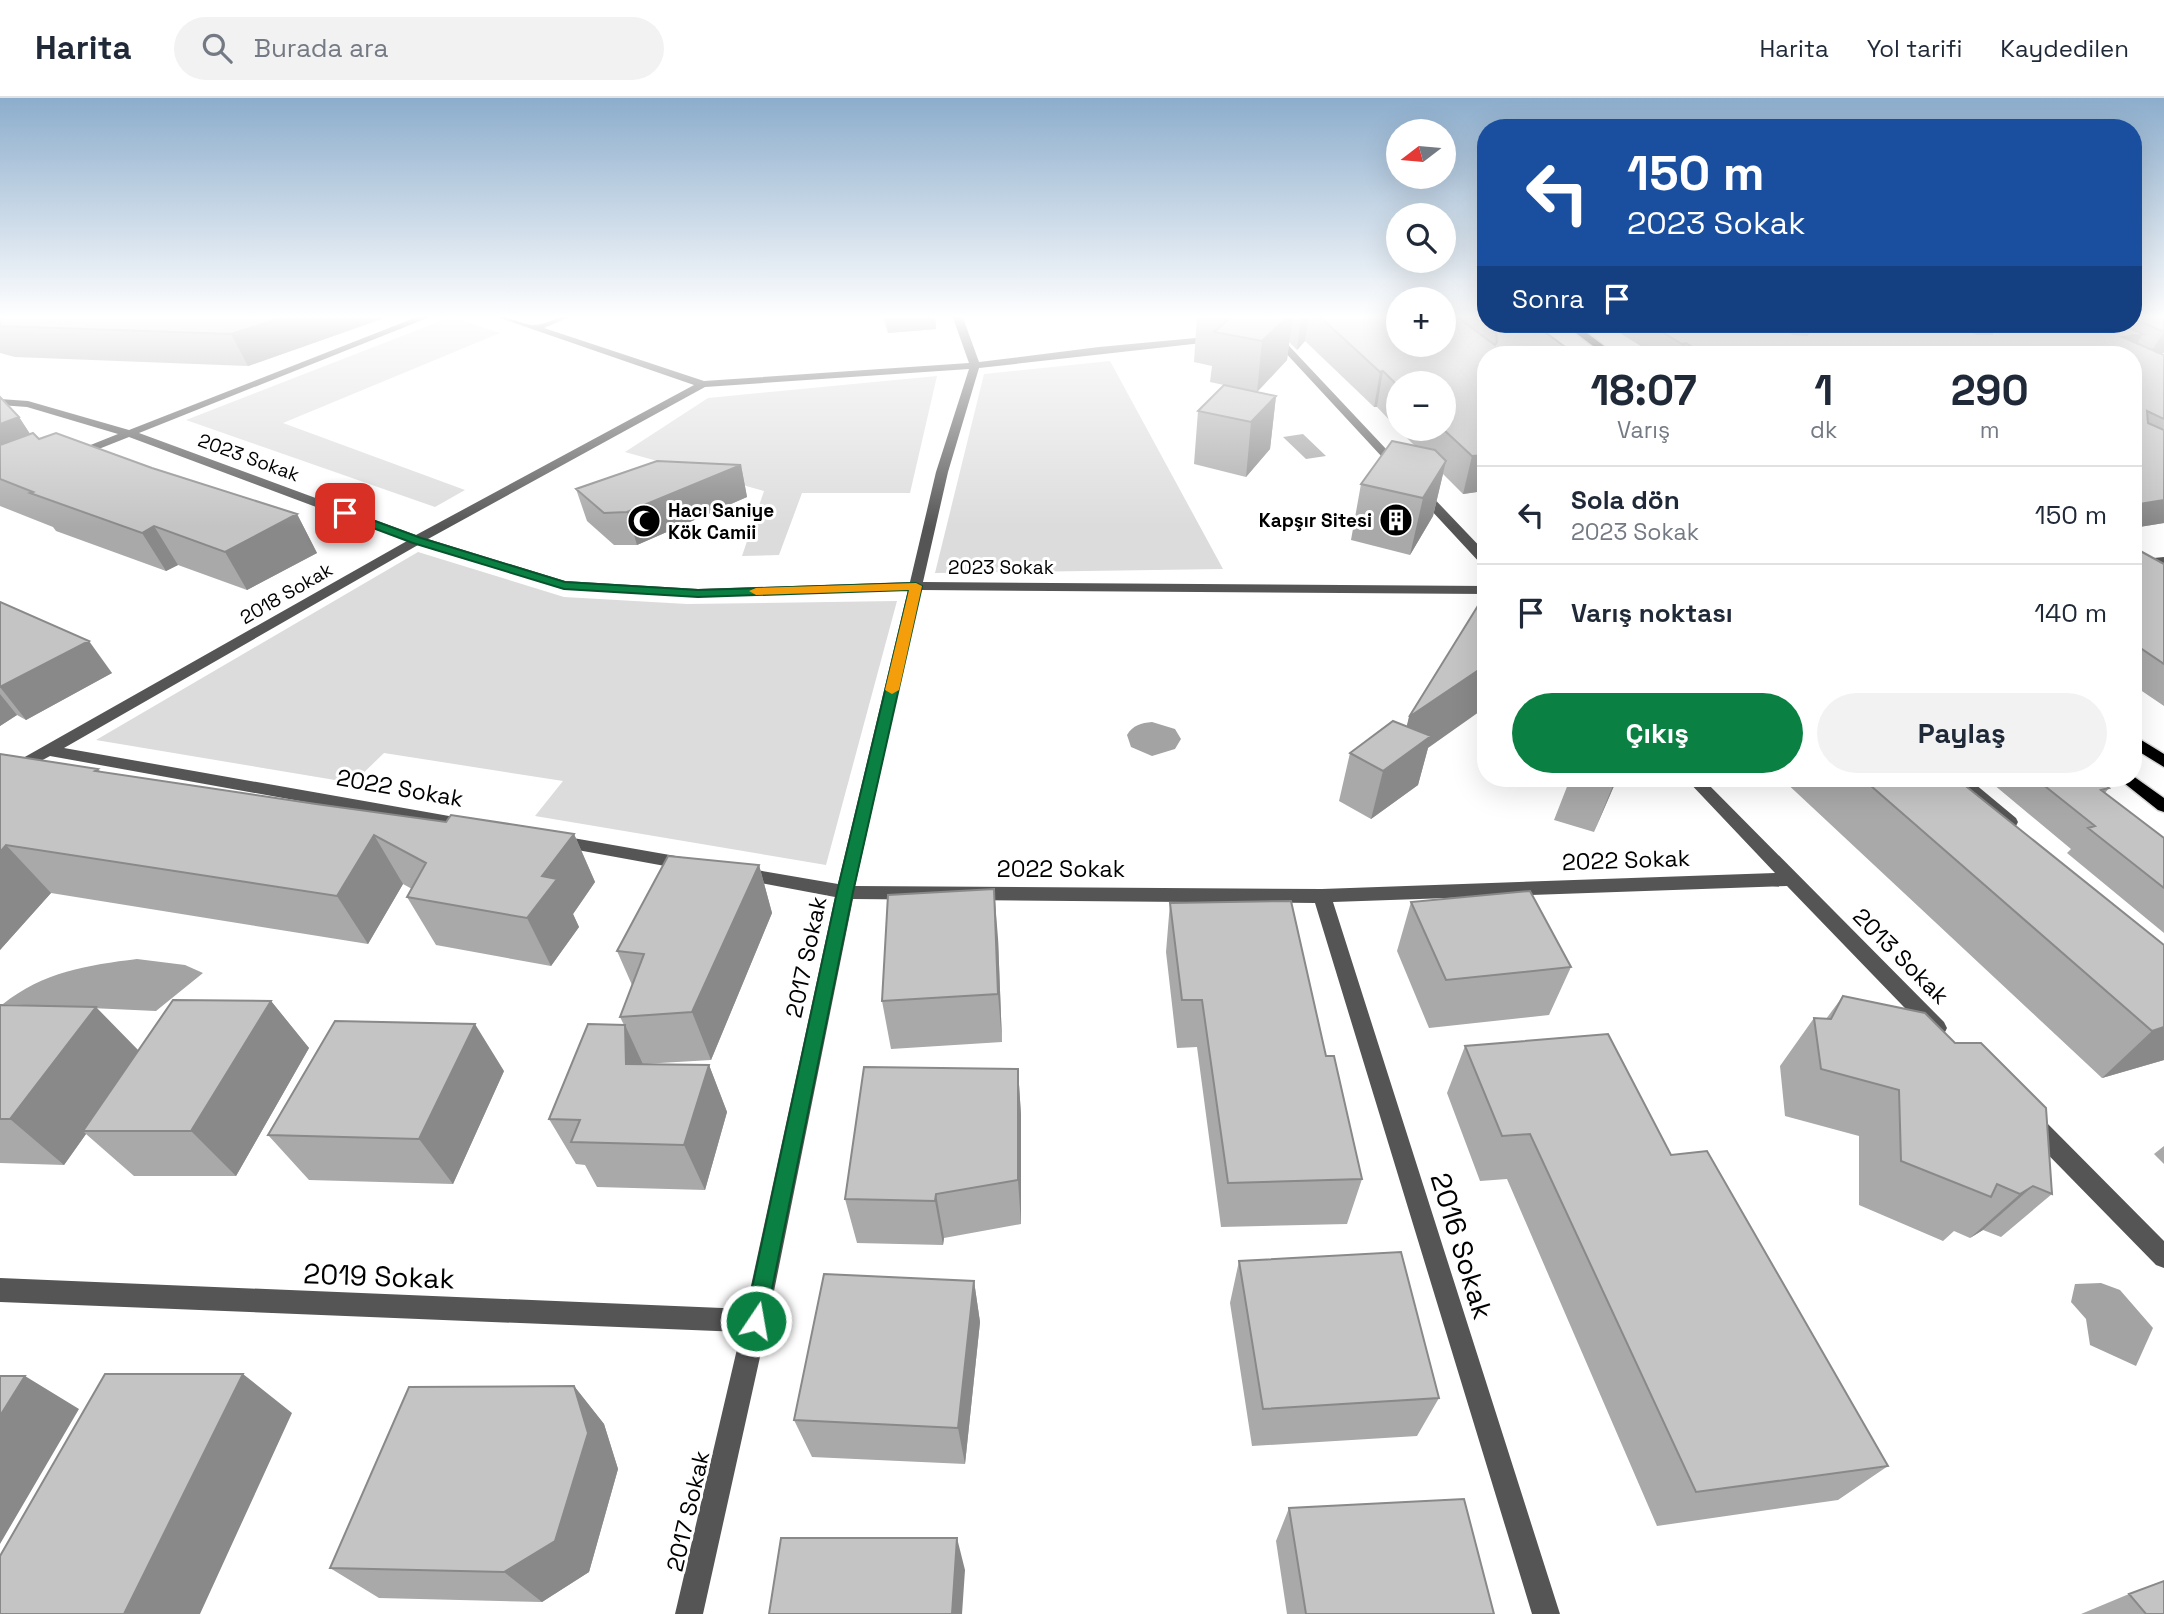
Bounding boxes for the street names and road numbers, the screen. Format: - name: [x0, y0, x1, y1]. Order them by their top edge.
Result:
- street label: 2023 Sokak: [195, 428, 303, 487]
- street label: 2023 Sokak: [948, 555, 1054, 580]
- street label: 2018 Sokak: [235, 557, 337, 630]
- street label: 2022 Sokak: [334, 762, 466, 814]
- street label: 2022 Sokak: [1561, 843, 1691, 877]
- street label: 2022 Sokak: [997, 854, 1125, 884]
- street label: 2017 Sokak: [779, 894, 833, 1020]
- street label: 2013 Sokak: [1847, 902, 1955, 1010]
- street label: 2016 Sokak: [1423, 1168, 1501, 1324]
- street label: 2019 Sokak: [303, 1255, 455, 1297]
- street label: 2017 Sokak: [660, 1448, 716, 1574]

